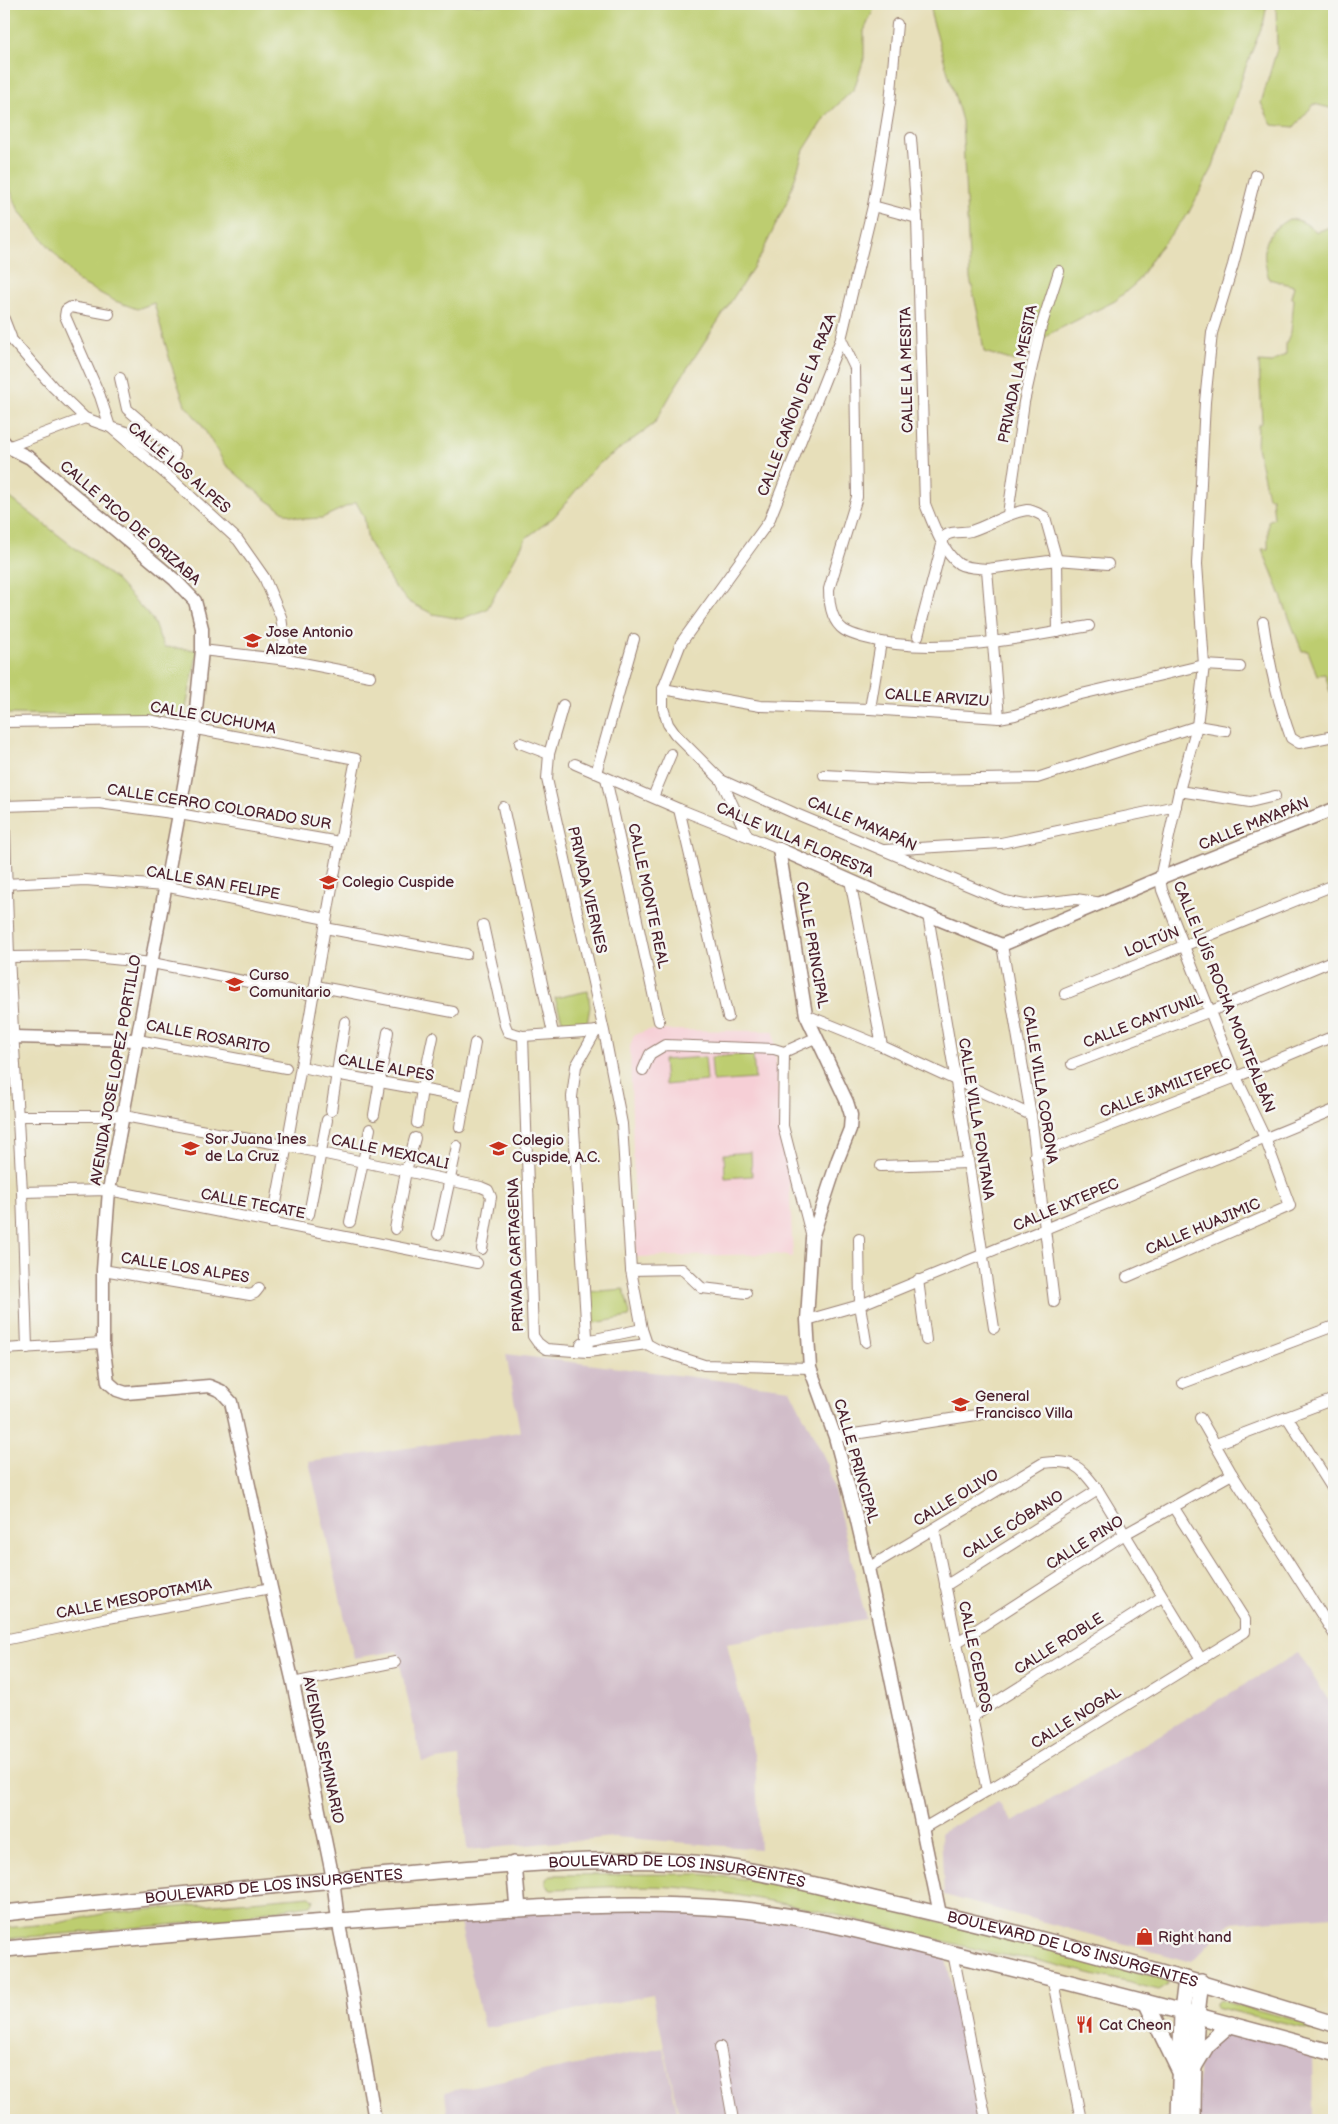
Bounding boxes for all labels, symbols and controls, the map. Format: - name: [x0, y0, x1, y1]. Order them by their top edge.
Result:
- street label: PRIVADA LA MESITA: [994, 302, 1042, 445]
- street label: CALLE LA MESITA: [896, 306, 918, 433]
- street label: CALLE CAÑON DE LA RAZA: [753, 310, 841, 499]
- street label: CALLE LOS ALPES: [124, 418, 234, 518]
- street label: CALLE PICO DE ORIZABA: [56, 457, 205, 590]
- place label: Jose Antonio Alzate: [266, 623, 353, 659]
- school or university icon: Jose Antonio Alzate: [242, 631, 262, 651]
- street label: CALLE ARVIZU: [884, 685, 990, 711]
- street label: CALLE CUCHUMA: [149, 698, 278, 739]
- street label: CALLE CERRO COLORADO SUR: [106, 780, 333, 834]
- street label: CALLE MAYAPÁN: [804, 792, 920, 856]
- street label: CALLE MAYAPÁN: [1196, 793, 1312, 855]
- street label: CALLE VILLA FLORESTA: [713, 798, 878, 882]
- street label: CALLE MONTE REAL: [623, 822, 673, 971]
- street label: PRIVADA VIERNES: [563, 825, 611, 955]
- street label: CALLE SAN FELIPE: [145, 862, 282, 904]
- school or university icon: Colegio Cuspide: [318, 872, 338, 892]
- place label: Colegio Cuspide: [342, 873, 454, 892]
- street label: CALLE LUÍS ROCHA MONTEALBÁN: [1169, 878, 1279, 1116]
- street label: CALLE PRINCIPAL: [791, 880, 833, 1010]
- street label: LOLTÚN: [1122, 922, 1182, 962]
- street label: AVENIDA JOSE LOPEZ PORTILLO: [86, 953, 146, 1187]
- place label: Curso Comunitario: [249, 966, 331, 1002]
- school or university icon: Curso Comunitario: [225, 974, 245, 994]
- street label: CALLE CANTUNIL: [1080, 989, 1206, 1053]
- street label: CALLE VILLA CORONA: [1018, 1005, 1062, 1166]
- street label: CALLE ROSARITO: [144, 1016, 272, 1058]
- street label: CALLE VILLA FONTANA: [954, 1037, 998, 1202]
- street label: CALLE ALPES: [336, 1050, 436, 1086]
- street label: CALLE JAMILTEPEC: [1097, 1054, 1235, 1122]
- place label: Sor Juana Ines de La Cruz: [205, 1130, 307, 1166]
- street label: CALLE MEXICALI: [329, 1130, 451, 1174]
- place label: Colegio Cuspide, A.C.: [512, 1131, 600, 1167]
- school or university icon: Sor Juana Ines de La Cruz: [181, 1138, 201, 1158]
- school or university icon: Colegio Cuspide, A.C.: [488, 1139, 508, 1159]
- street label: CALLE IXTEPEC: [1010, 1174, 1122, 1236]
- street label: PRIVADA CARTAGENA: [504, 1177, 528, 1332]
- street label: CALLE TECATE: [199, 1185, 307, 1224]
- street label: CALLE HUAJIMIC: [1143, 1194, 1264, 1260]
- street label: CALLE LOS ALPES: [119, 1248, 251, 1288]
- place label: General Francisco Villa: [975, 1387, 1073, 1423]
- school or university icon: General Francisco Villa: [951, 1395, 971, 1415]
- street label: CALLE PRINCIPAL: [829, 1397, 883, 1526]
- street label: CALLE OLIVO: [910, 1465, 1002, 1531]
- street label: CALLE CÓBANO: [959, 1486, 1067, 1564]
- street label: CALLE PINO: [1043, 1512, 1127, 1574]
- street label: CALLE MESOPOTAMIA: [55, 1574, 214, 1623]
- street label: CALLE CEDROS: [954, 1599, 996, 1715]
- street label: CALLE ROBLE: [1011, 1609, 1107, 1679]
- street label: AVENIDA SEMINARIO: [298, 1675, 348, 1825]
- street label: CALLE NOGAL: [1028, 1683, 1125, 1753]
- street label: BOULEVARD DE LOS INSURGENTES: [548, 1851, 807, 1892]
- street label: BOULEVARD DE LOS INSURGENTES: [144, 1865, 403, 1908]
- street label: BOULEVARD DE LOS INSURGENTES: [945, 1907, 1200, 1992]
- shop icon: Right hand: [1134, 1927, 1154, 1947]
- place label: Right hand: [1158, 1928, 1232, 1947]
- restaurant icon: Cat Cheon: [1075, 2015, 1095, 2035]
- place label: Cat Cheon: [1099, 2016, 1172, 2035]

